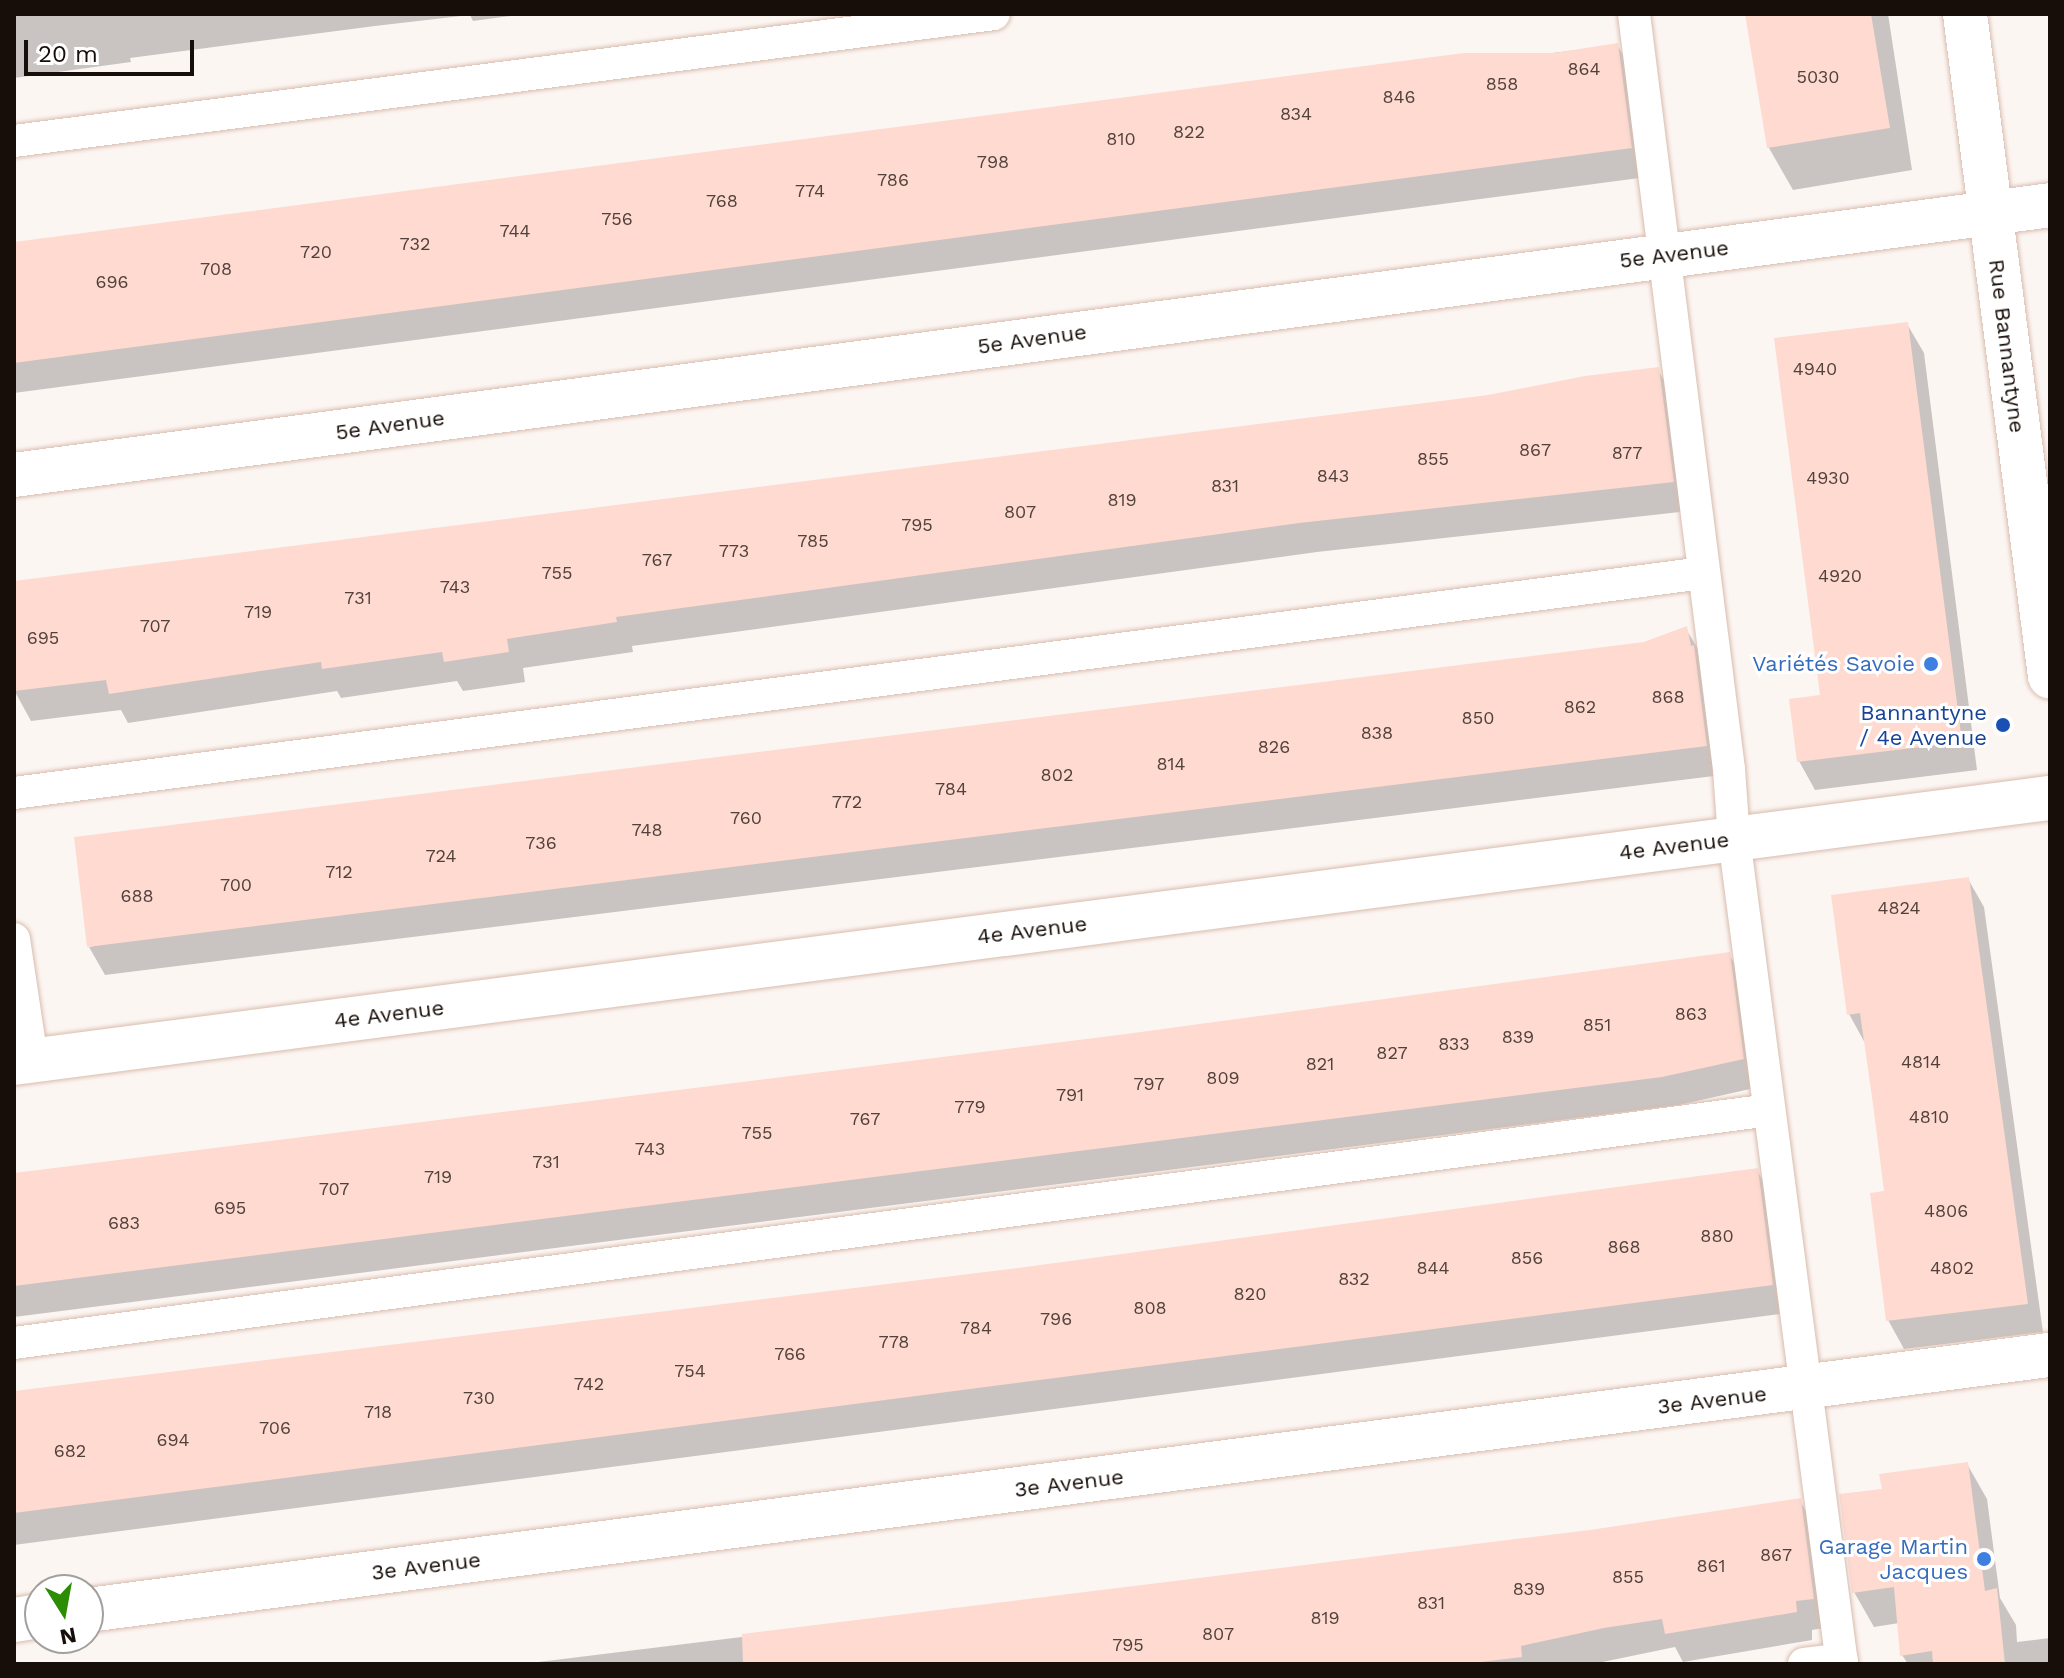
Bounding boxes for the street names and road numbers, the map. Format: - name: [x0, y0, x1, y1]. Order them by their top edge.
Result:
- street label: 5e Avenue: [1617, 234, 1731, 274]
- street label: Rue Bannantyne: [1983, 258, 2031, 434]
- street label: 5e Avenue: [975, 318, 1089, 360]
- street label: 5e Avenue: [333, 404, 447, 446]
- street label: 4e Avenue: [1617, 826, 1731, 866]
- street label: 4e Avenue: [975, 910, 1089, 950]
- street label: 4e Avenue: [332, 994, 446, 1034]
- street label: 3e Avenue: [1655, 1380, 1769, 1420]
- street label: 3e Avenue: [1012, 1463, 1126, 1503]
- street label: 3e Avenue: [369, 1546, 483, 1586]

